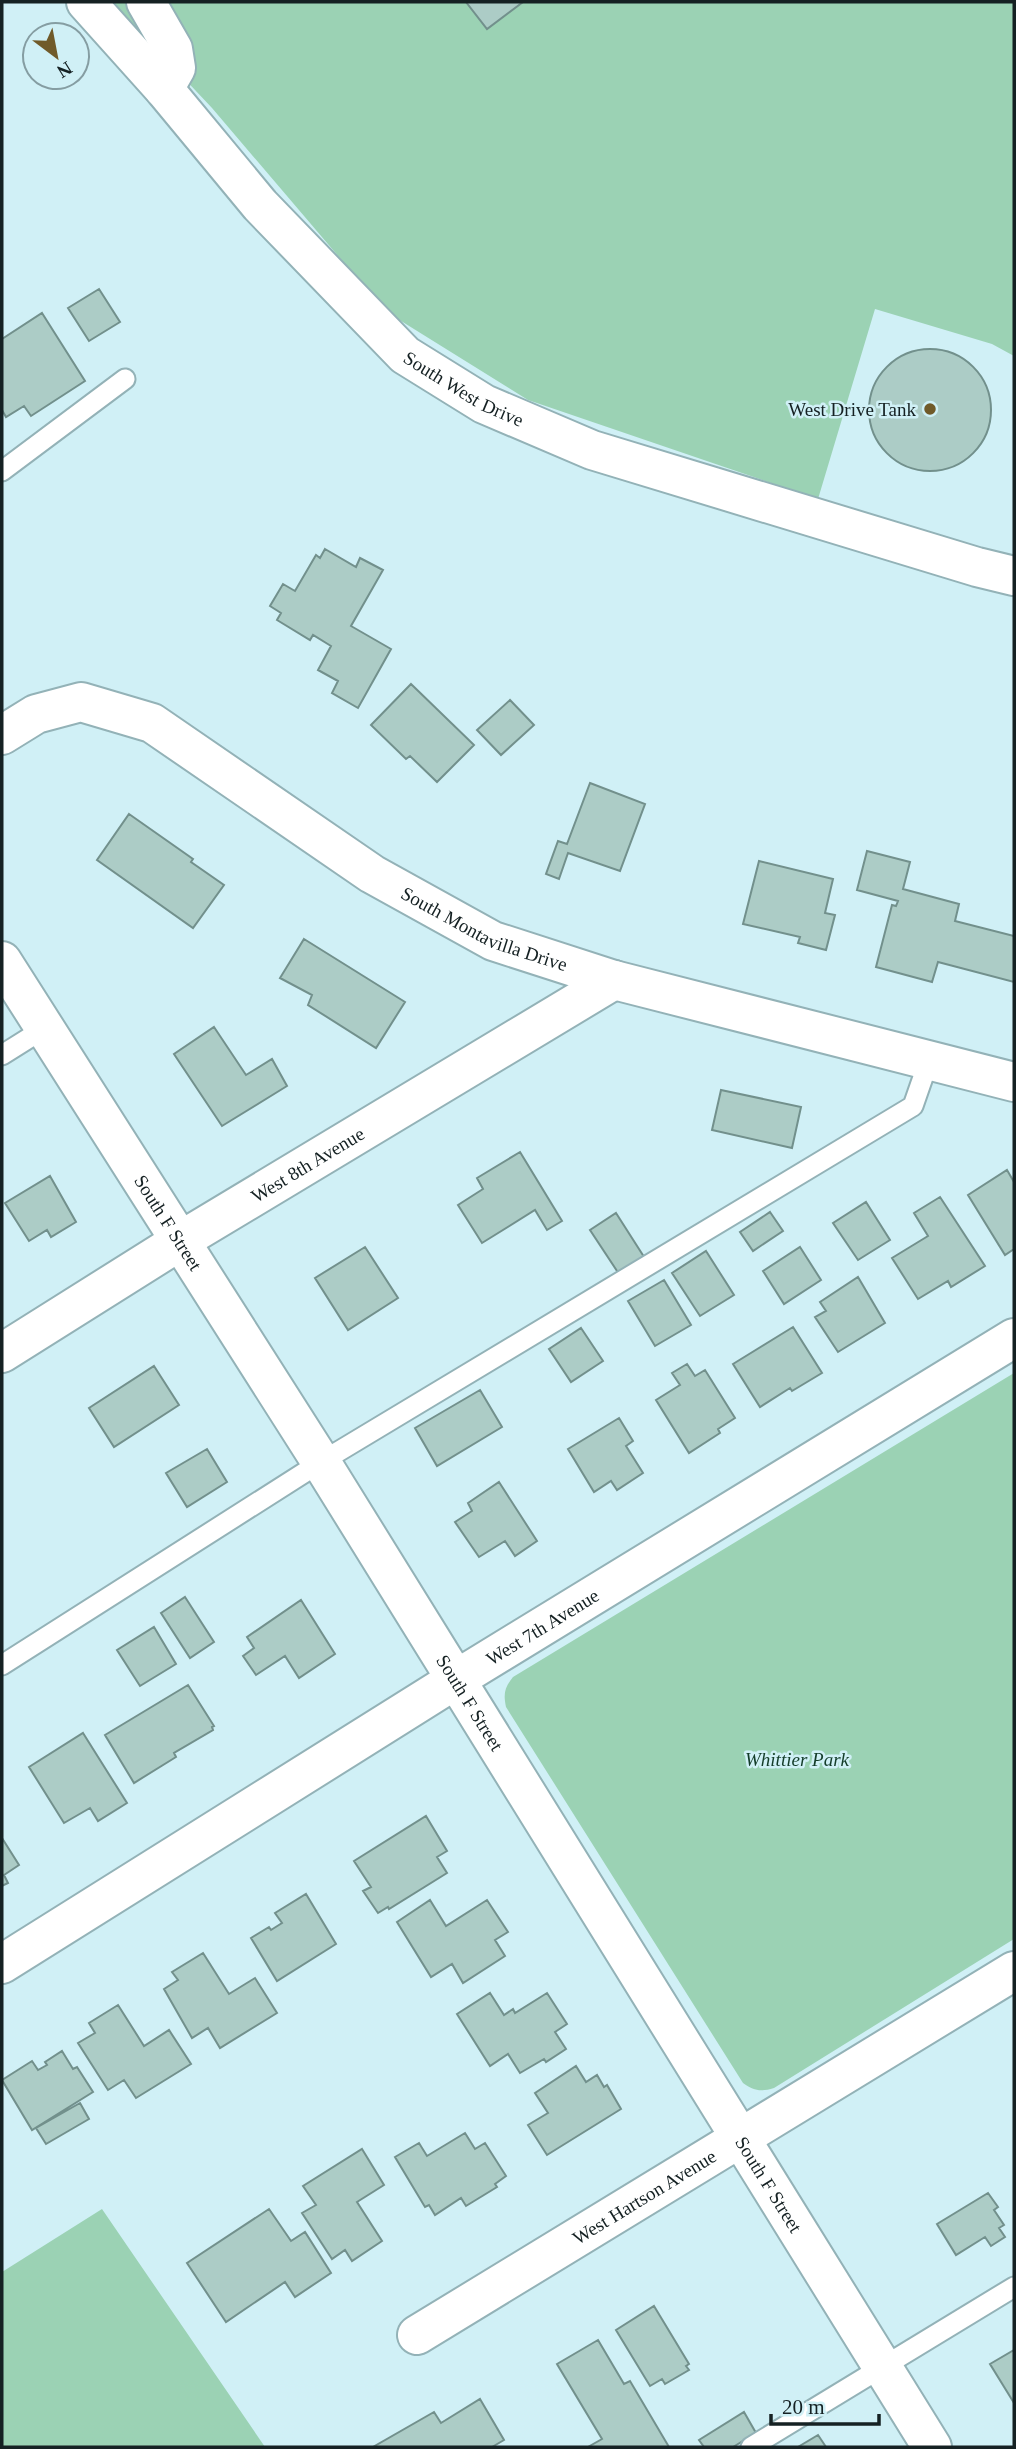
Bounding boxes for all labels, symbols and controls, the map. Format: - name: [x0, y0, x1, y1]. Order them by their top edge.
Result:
- north arrow: [21, 21, 91, 91]
- text: N: [53, 57, 76, 83]
- street label: South West Drive: [400, 346, 527, 430]
- place label: West Drive Tank: [788, 399, 916, 420]
- marker: West Drive Tank: [922, 401, 938, 417]
- street label: South Montavilla Drive: [398, 882, 570, 975]
- street label: West 8th Avenue: [247, 1122, 368, 1206]
- street label: South F Street: [130, 1171, 207, 1275]
- street label: West 7th Avenue: [482, 1584, 602, 1669]
- street label: South F Street: [433, 1651, 508, 1755]
- park label: Whittier Park: [745, 1749, 850, 1770]
- street label: South F Street: [731, 2133, 807, 2237]
- street label: West Hartson Avenue: [569, 2145, 720, 2248]
- scale bar: [771, 2382, 880, 2426]
- text: 20 m: [782, 2395, 825, 2419]

